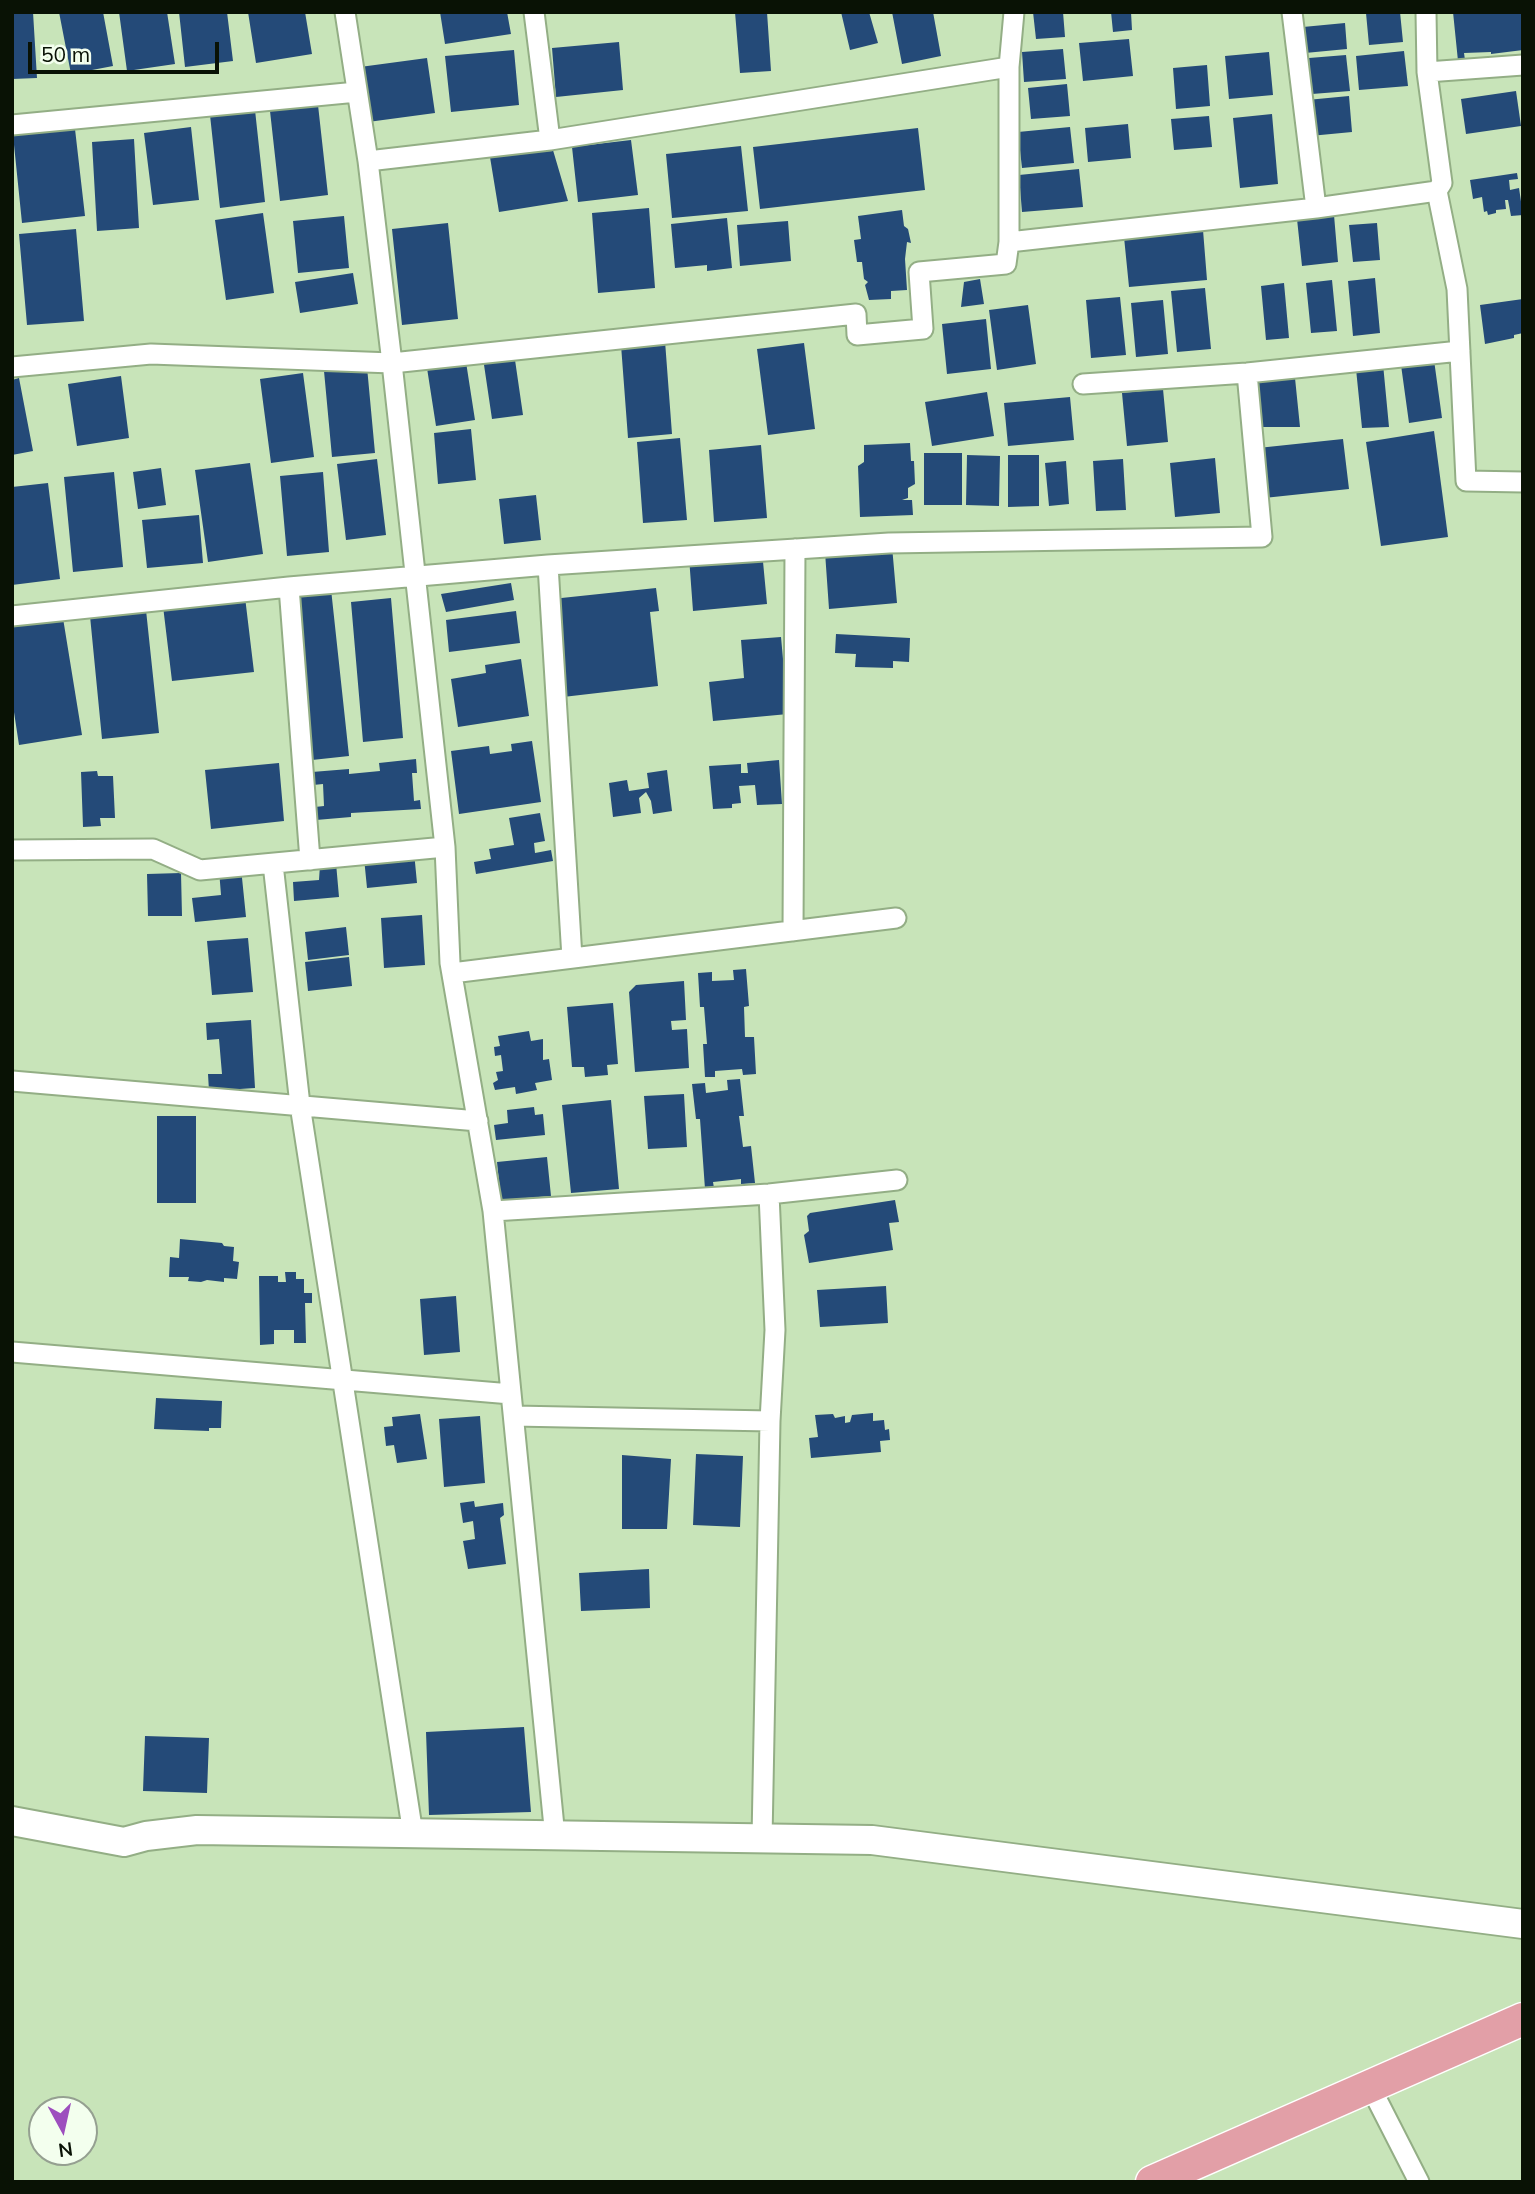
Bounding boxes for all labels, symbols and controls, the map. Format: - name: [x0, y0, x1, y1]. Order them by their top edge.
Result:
- scale bar: [32, 28, 222, 72]
- text: 50 m: [41, 41, 90, 67]
- north arrow: [28, 2096, 98, 2166]
- text: N: [57, 2137, 74, 2163]

